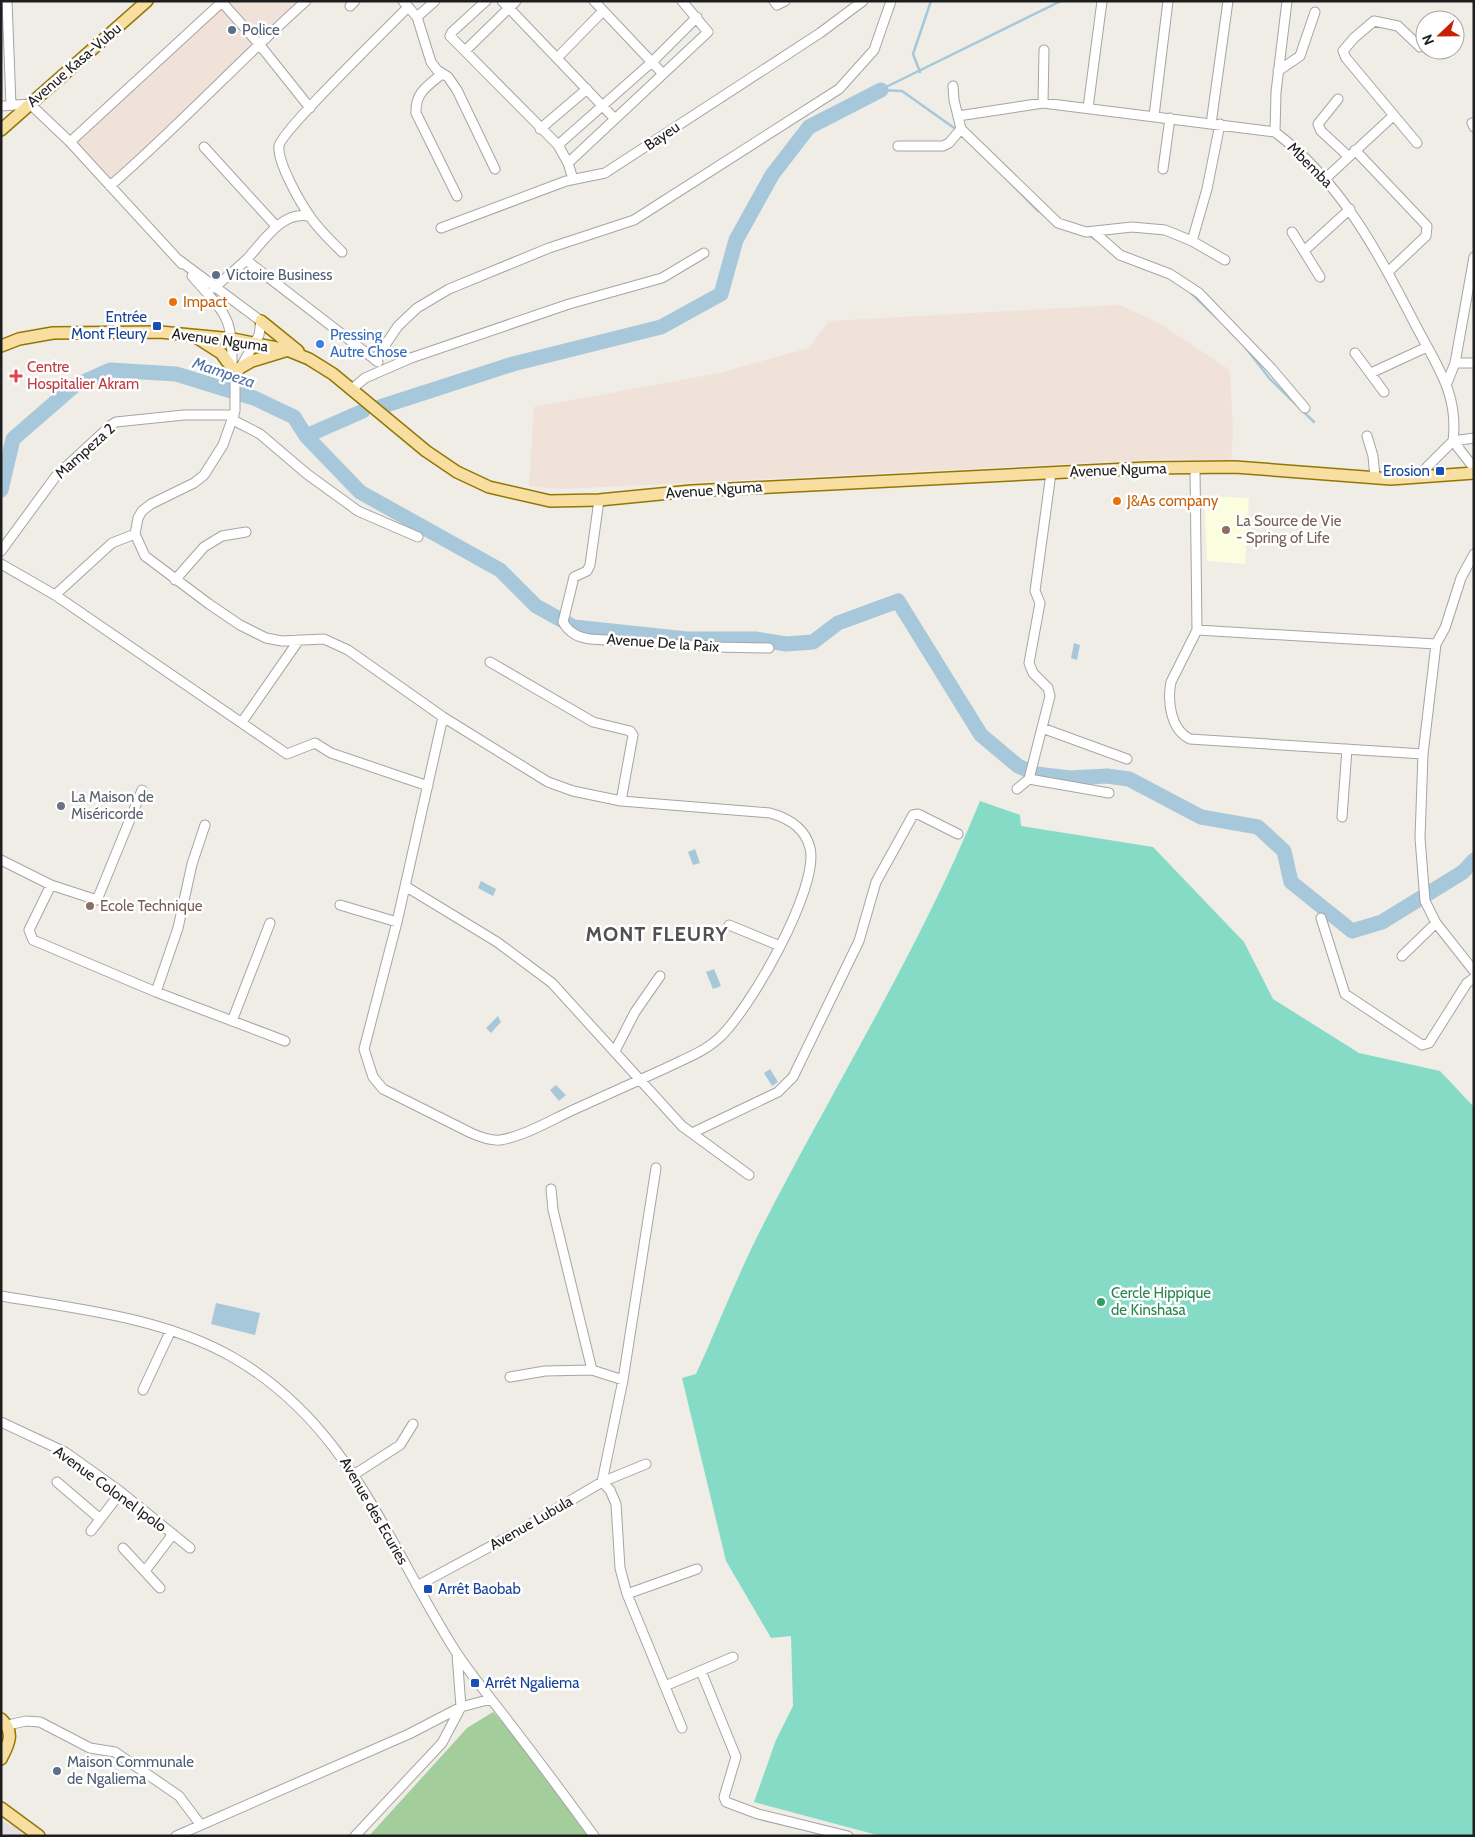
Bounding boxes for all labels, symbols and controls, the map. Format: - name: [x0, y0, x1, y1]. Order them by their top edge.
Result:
- north arrow: [1415, 10, 1465, 60]
- street label: Avenue Kasa-Vubu: [23, 19, 125, 111]
- place label: Police: [242, 21, 280, 39]
- marker: Police: [226, 24, 238, 36]
- text: N: [1418, 32, 1438, 48]
- street label: Bayeu: [641, 118, 683, 154]
- street label: Mbemba: [1284, 139, 1337, 192]
- place label: Victoire Business: [226, 266, 332, 284]
- marker: Victoire Business: [210, 269, 222, 281]
- place label: Impact: [183, 293, 227, 311]
- marker: Impact: [167, 296, 179, 308]
- place label: Entrée Mont Fleury: [71, 308, 147, 343]
- marker: Entrée Mont Fleury: [151, 320, 163, 332]
- street label: Avenue Nguma: [171, 324, 270, 356]
- place label: Pressing Autre Chose: [330, 326, 407, 361]
- marker: Pressing Autre Chose: [314, 338, 326, 350]
- water label: Mampeza: [189, 353, 257, 392]
- place label: Centre Hospitalier Akram: [27, 358, 139, 393]
- marker: Centre Hospitalier Akram: [9, 369, 23, 383]
- street label: Mampeza 2: [51, 419, 119, 482]
- street label: Avenue Nguma: [1069, 459, 1168, 481]
- place label: Erosion: [1383, 462, 1430, 480]
- marker: Erosion: [1434, 465, 1446, 477]
- street label: Avenue Nguma: [665, 478, 764, 502]
- place label: J&As company: [1126, 492, 1219, 510]
- marker: J&As company: [1111, 495, 1123, 507]
- place label: La Source de Vie - Spring of Life: [1236, 512, 1342, 547]
- marker: La Source de Vie - Spring of Life: [1220, 524, 1232, 536]
- street label: Avenue De la Paix: [606, 630, 720, 656]
- place label: La Maison de Miséricorde: [71, 788, 154, 823]
- marker: La Maison de Miséricorde: [55, 800, 67, 812]
- place label: Ecole Technique: [100, 897, 203, 915]
- marker: Ecole Technique: [84, 900, 96, 912]
- district label: MONT FLEURY: [585, 922, 729, 946]
- place label: Cercle Hippique de Kinshasa: [1111, 1284, 1211, 1319]
- marker: Cercle Hippique de Kinshasa: [1095, 1296, 1107, 1308]
- street label: Avenue Colonel Ipolo: [50, 1442, 170, 1536]
- street label: Avenue des Ecuries: [336, 1454, 412, 1568]
- street label: Avenue Lubula: [486, 1492, 577, 1554]
- place label: Arrêt Baobab: [438, 1580, 521, 1598]
- marker: Arrêt Baobab: [422, 1583, 434, 1595]
- place label: Arrêt Ngaliema: [485, 1674, 580, 1692]
- marker: Arrêt Ngaliema: [469, 1677, 481, 1689]
- place label: Maison Communale de Ngaliema: [67, 1753, 194, 1788]
- marker: Maison Communale de Ngaliema: [51, 1765, 63, 1777]

